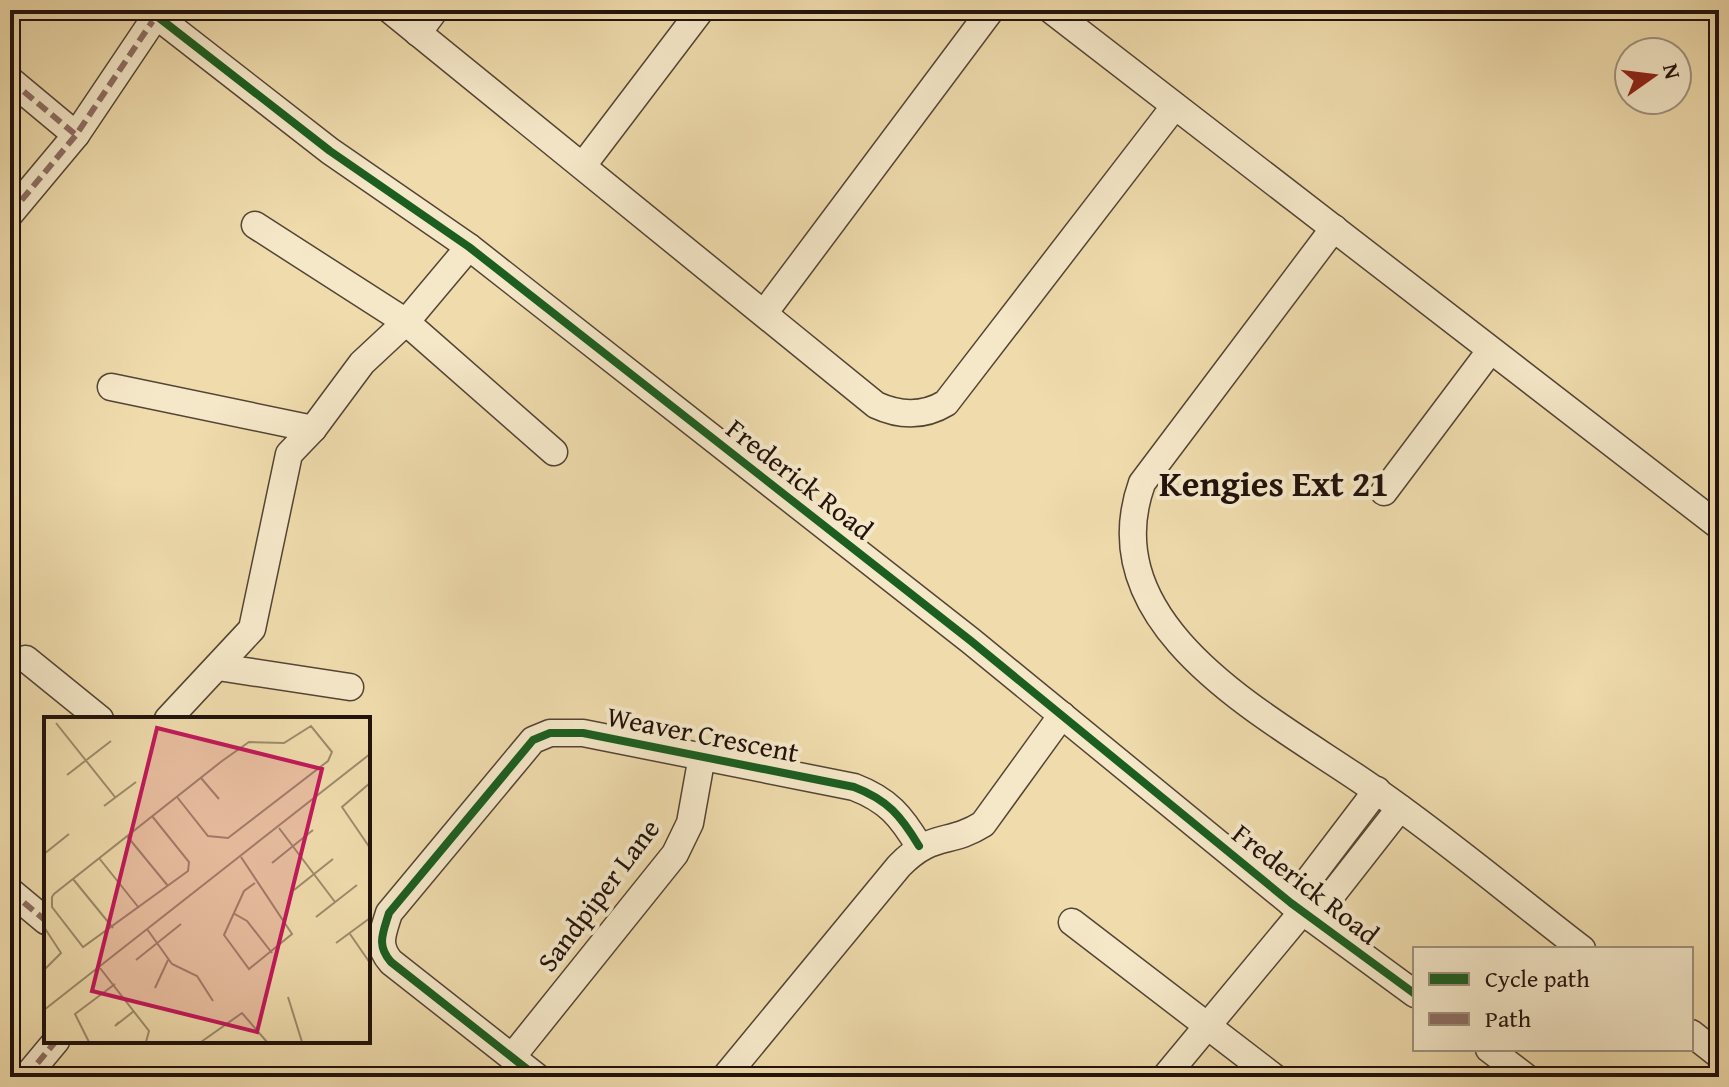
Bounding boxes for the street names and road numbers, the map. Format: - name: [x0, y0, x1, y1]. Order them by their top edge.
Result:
- street label: Frederick Road: [718, 408, 882, 549]
- street label: Weaver Crescent: [604, 695, 803, 772]
- street label: Sandpiper Lane: [526, 810, 669, 980]
- street label: Frederick Road: [1224, 813, 1388, 954]

